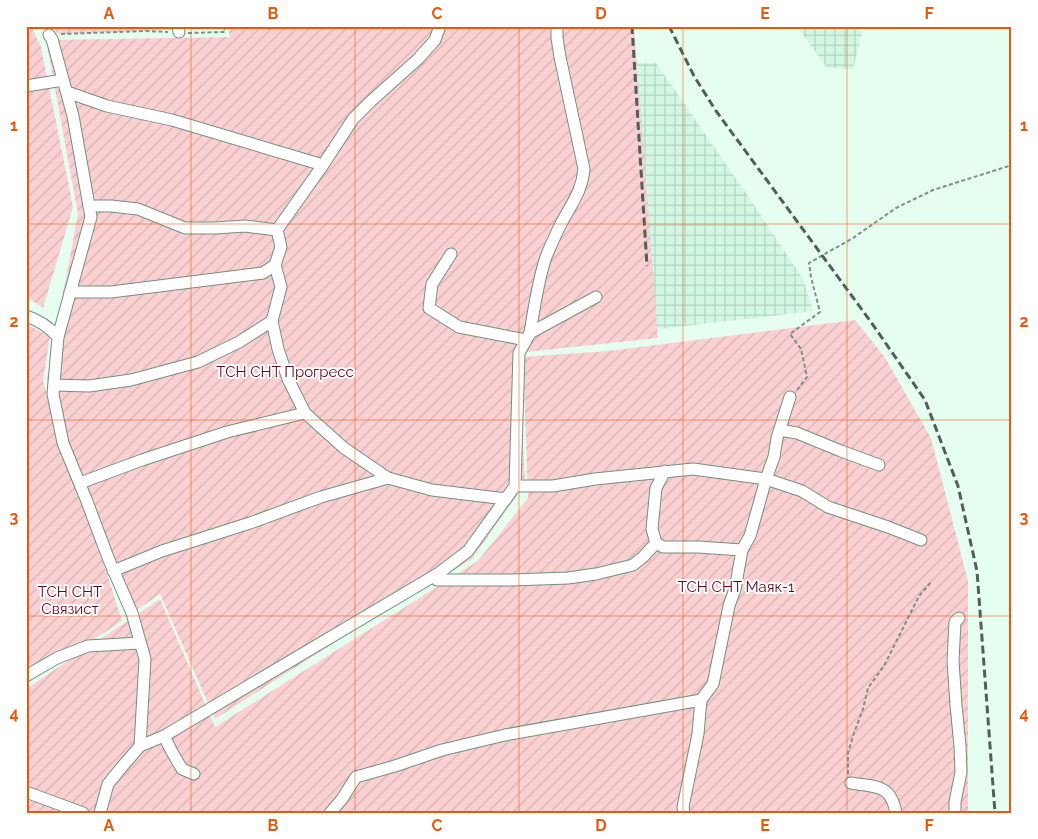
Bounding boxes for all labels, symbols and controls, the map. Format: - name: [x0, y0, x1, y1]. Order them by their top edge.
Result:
- text: A: [104, 4, 115, 23]
- text: B: [268, 4, 279, 23]
- text: C: [432, 4, 443, 23]
- text: D: [595, 4, 607, 23]
- text: E: [760, 4, 770, 23]
- text: F: [924, 4, 934, 23]
- text: 1: [10, 116, 18, 135]
- text: 1: [1020, 116, 1028, 135]
- text: 2: [9, 312, 19, 331]
- text: 2: [1019, 312, 1029, 331]
- park label: ТСН СНТ Прогресс: [216, 363, 354, 381]
- text: 3: [10, 508, 19, 527]
- text: 3: [1020, 508, 1029, 527]
- park label: ТСН СНТ Маяк-1: [678, 578, 795, 596]
- park label: ТСН СНТ Связист: [38, 583, 102, 618]
- text: 4: [9, 704, 19, 723]
- text: 4: [1019, 704, 1029, 723]
- text: A: [104, 816, 115, 835]
- text: B: [268, 816, 279, 835]
- text: C: [432, 816, 443, 835]
- text: D: [595, 816, 607, 835]
- text: E: [760, 816, 770, 835]
- text: F: [924, 816, 934, 835]

